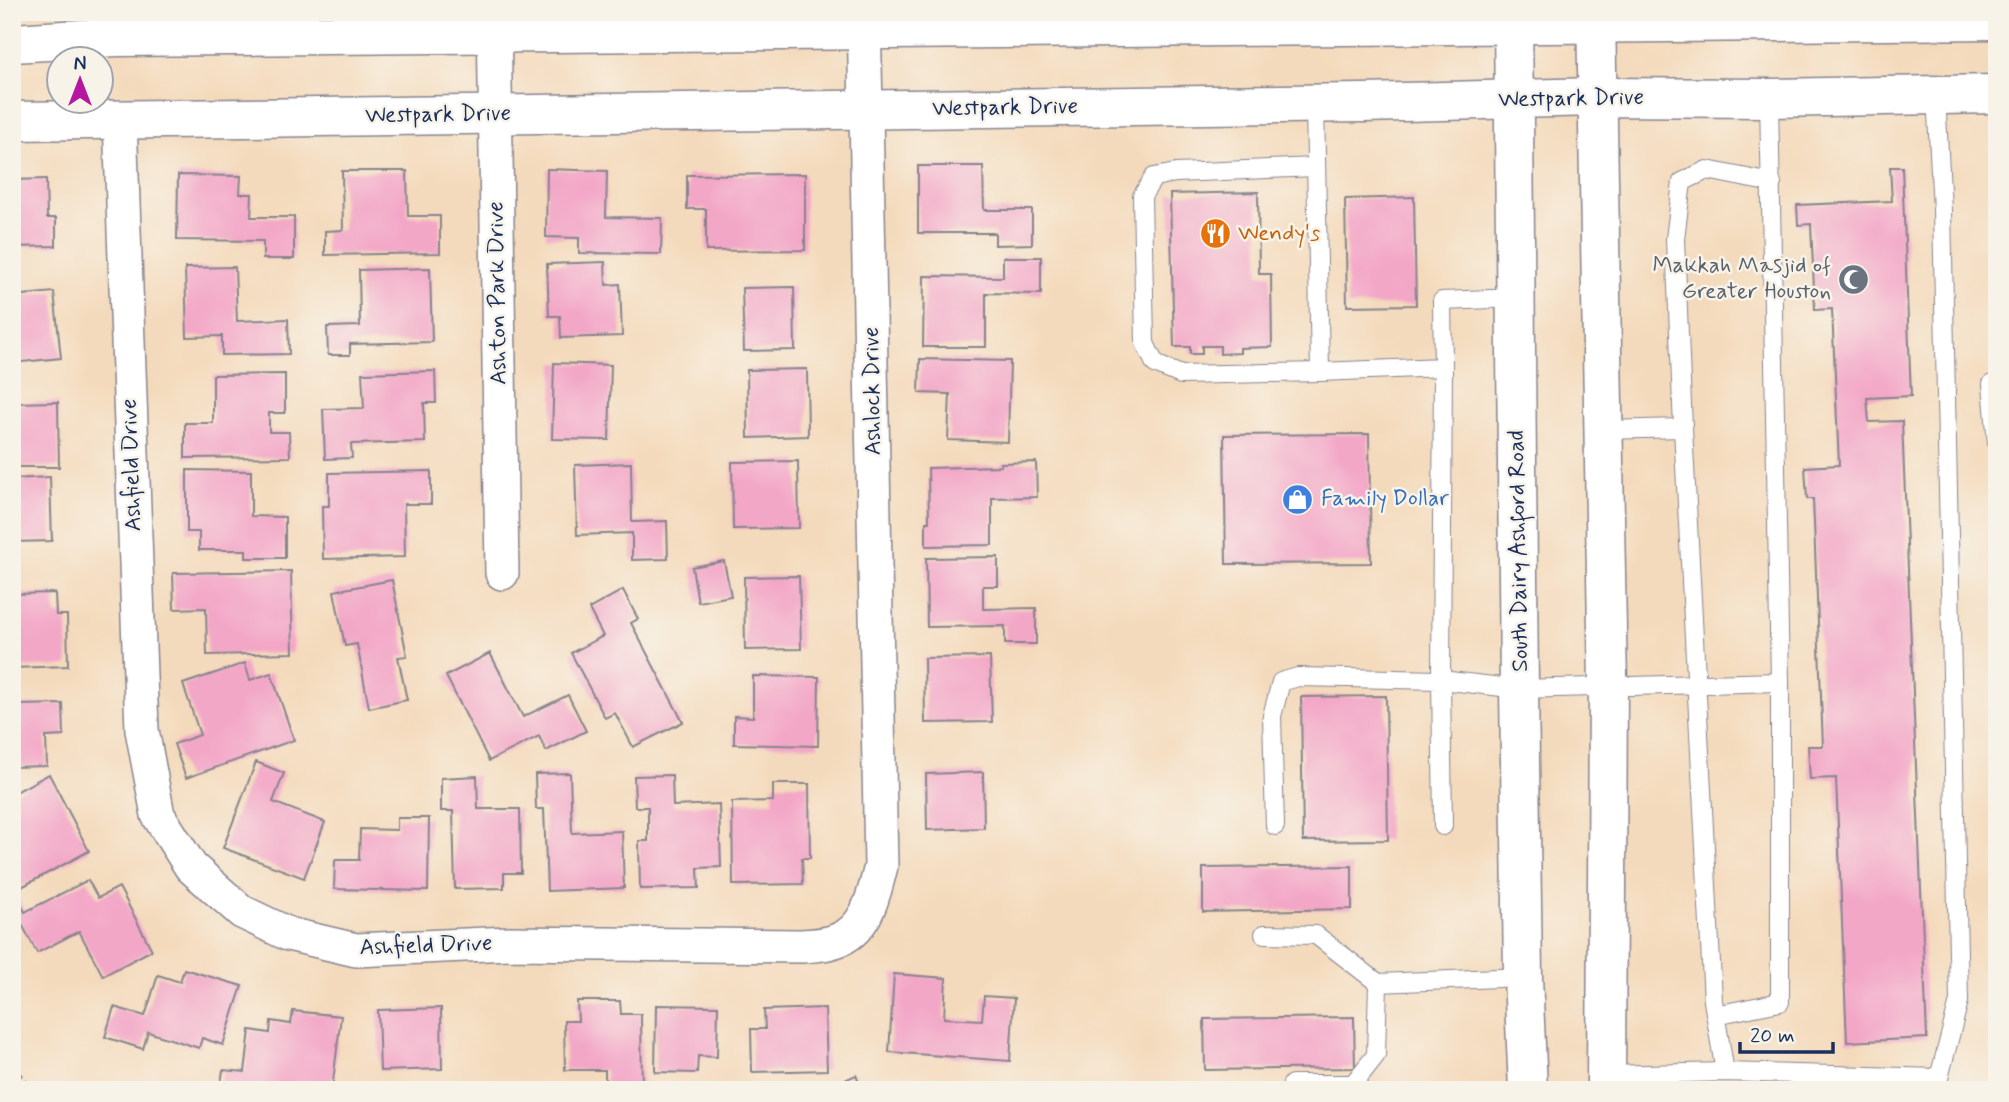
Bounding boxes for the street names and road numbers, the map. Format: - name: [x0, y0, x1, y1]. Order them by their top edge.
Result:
- street label: Westpark Drive: [1498, 83, 1644, 115]
- street label: Westpark Drive: [932, 92, 1078, 124]
- street label: Westpark Drive: [365, 99, 511, 131]
- street label: Ashton Park Drive: [481, 201, 515, 385]
- street label: Ashlock Drive: [857, 326, 889, 456]
- street label: Ashfield Drive: [115, 398, 149, 532]
- street label: South Dairy Ashford Road: [1502, 430, 1537, 672]
- street label: Ashfield Drive: [359, 929, 493, 963]

